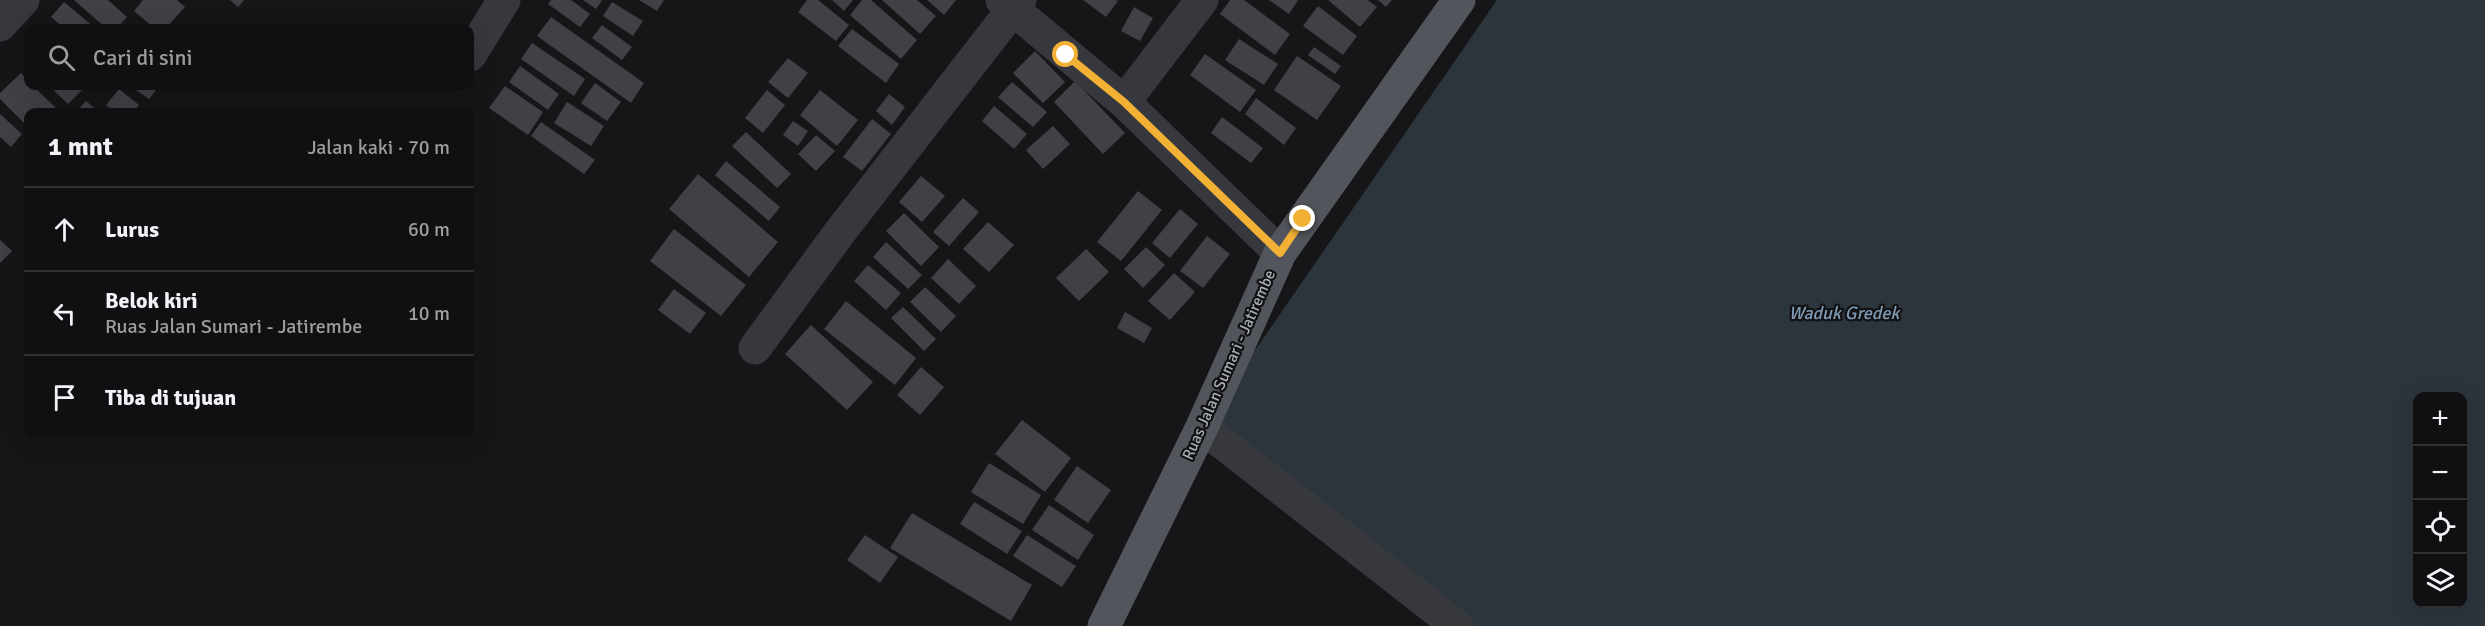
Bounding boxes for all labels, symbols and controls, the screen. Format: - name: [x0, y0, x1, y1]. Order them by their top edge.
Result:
- search box: [24, 24, 474, 90]
- icon: search: [45, 41, 78, 74]
- route start: [1052, 41, 1078, 67]
- text: Cari di sini: [93, 44, 193, 71]
- text: 1 mnt: [48, 131, 113, 163]
- text: Jalan kaki · 70 m: [308, 135, 450, 160]
- route end: [1289, 205, 1315, 231]
- icon: ahead: [48, 213, 81, 246]
- text: Lurus: [105, 216, 159, 243]
- text: 60 m: [408, 217, 450, 242]
- street label: Ruas Jalan Sumari - Jatirembe: [1178, 267, 1280, 463]
- text: Belok kiri: [105, 287, 198, 314]
- icon: left: [48, 297, 81, 330]
- text: 10 m: [408, 301, 450, 326]
- water label: Waduk Gredek: [1789, 302, 1901, 324]
- text: Ruas Jalan Sumari - Jatirembe: [105, 314, 362, 339]
- icon: arrive: [48, 381, 81, 414]
- text: Tiba di tujuan: [105, 384, 236, 411]
- map controls: [2413, 392, 2467, 608]
- button: +: [2413, 392, 2467, 446]
- button: −: [2413, 446, 2467, 500]
- button: locate: [2413, 500, 2467, 554]
- button: layers: [2413, 554, 2467, 608]

